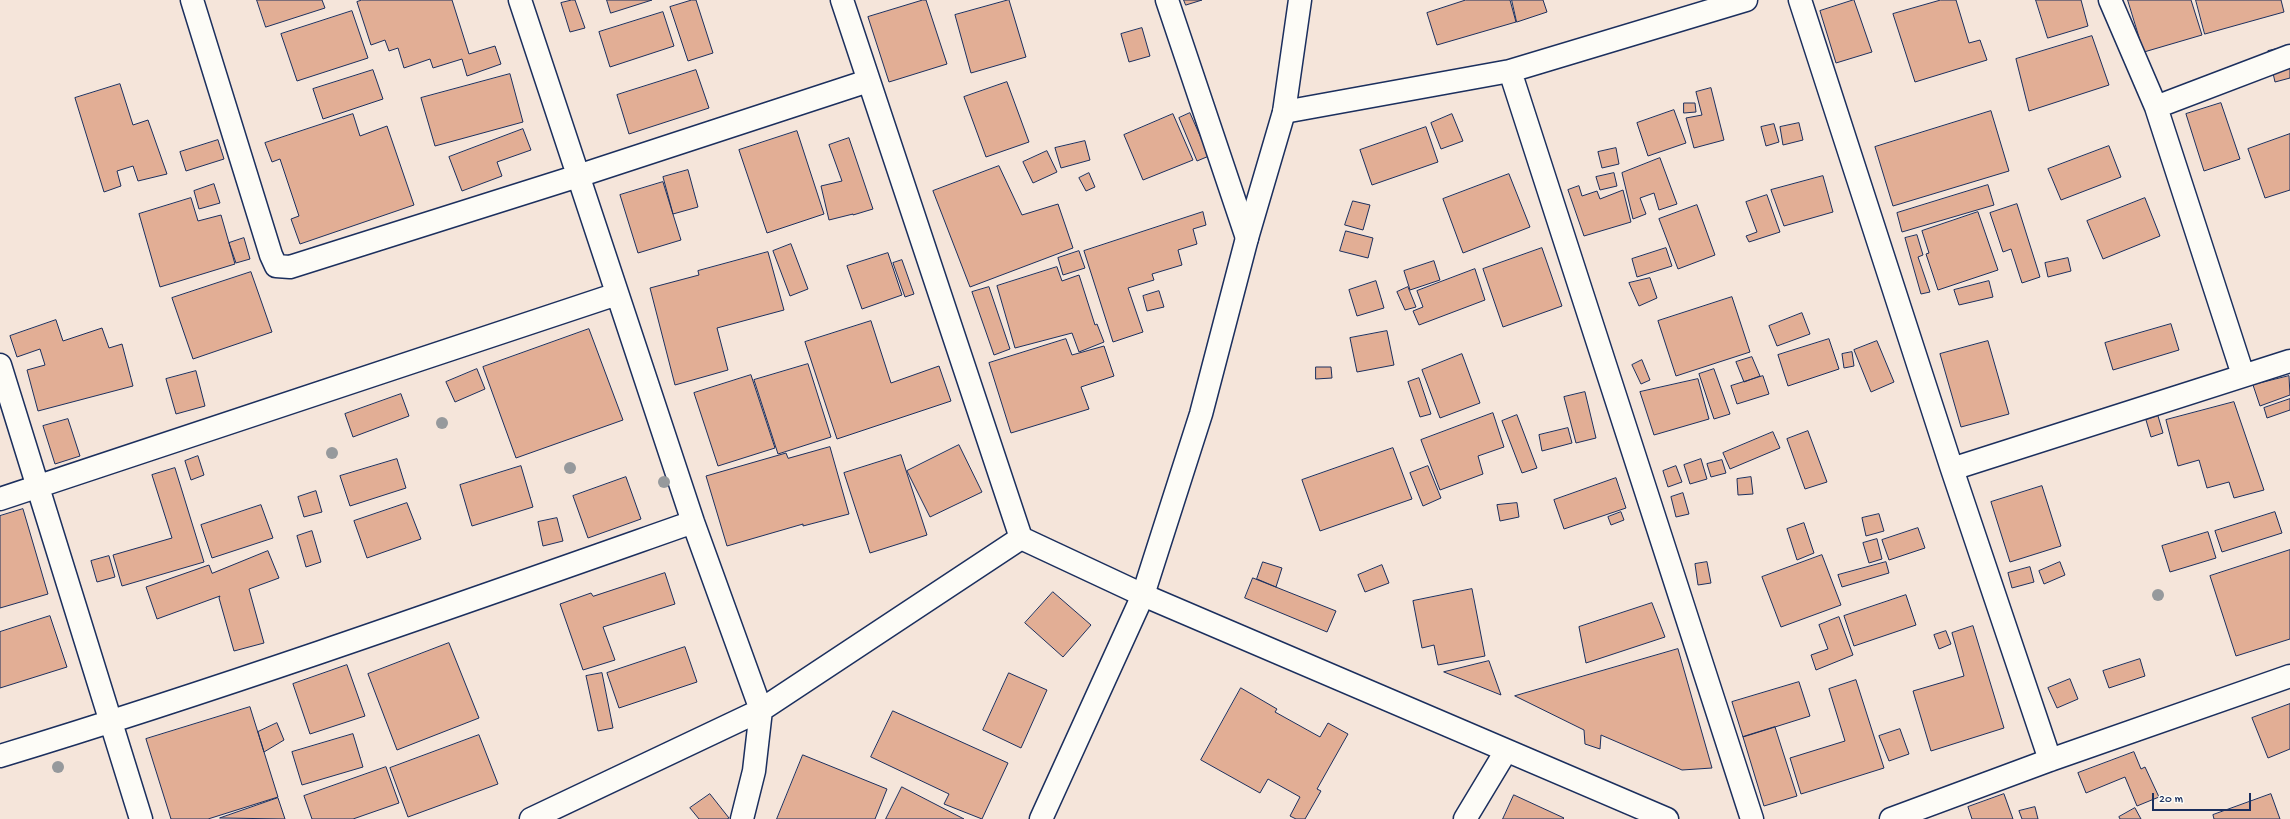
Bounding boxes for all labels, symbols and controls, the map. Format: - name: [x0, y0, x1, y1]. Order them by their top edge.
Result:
- scale bar: [2154, 785, 2253, 811]
- text: 20 m: [2159, 793, 2183, 807]

